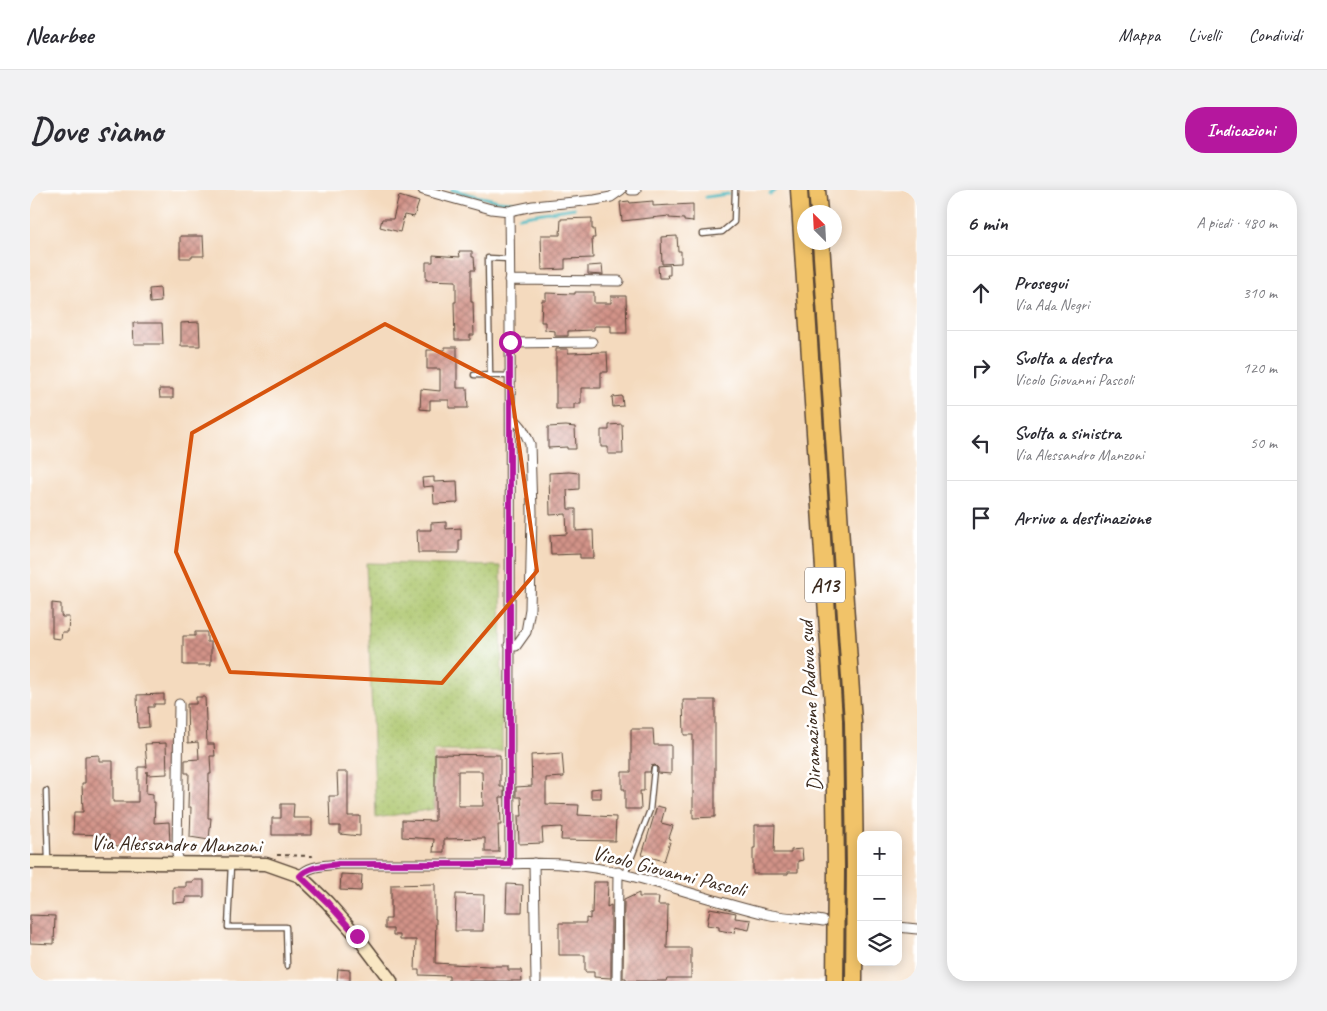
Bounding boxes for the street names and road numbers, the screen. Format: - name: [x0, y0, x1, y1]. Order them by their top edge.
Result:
- road number: A13: [805, 568, 845, 602]
- street label: Diramazione Padova sud: [792, 616, 827, 792]
- street label: Via Alessandro Manzoni: [91, 830, 265, 859]
- street label: Vicolo Giovanni Pascoli: [590, 839, 751, 903]

